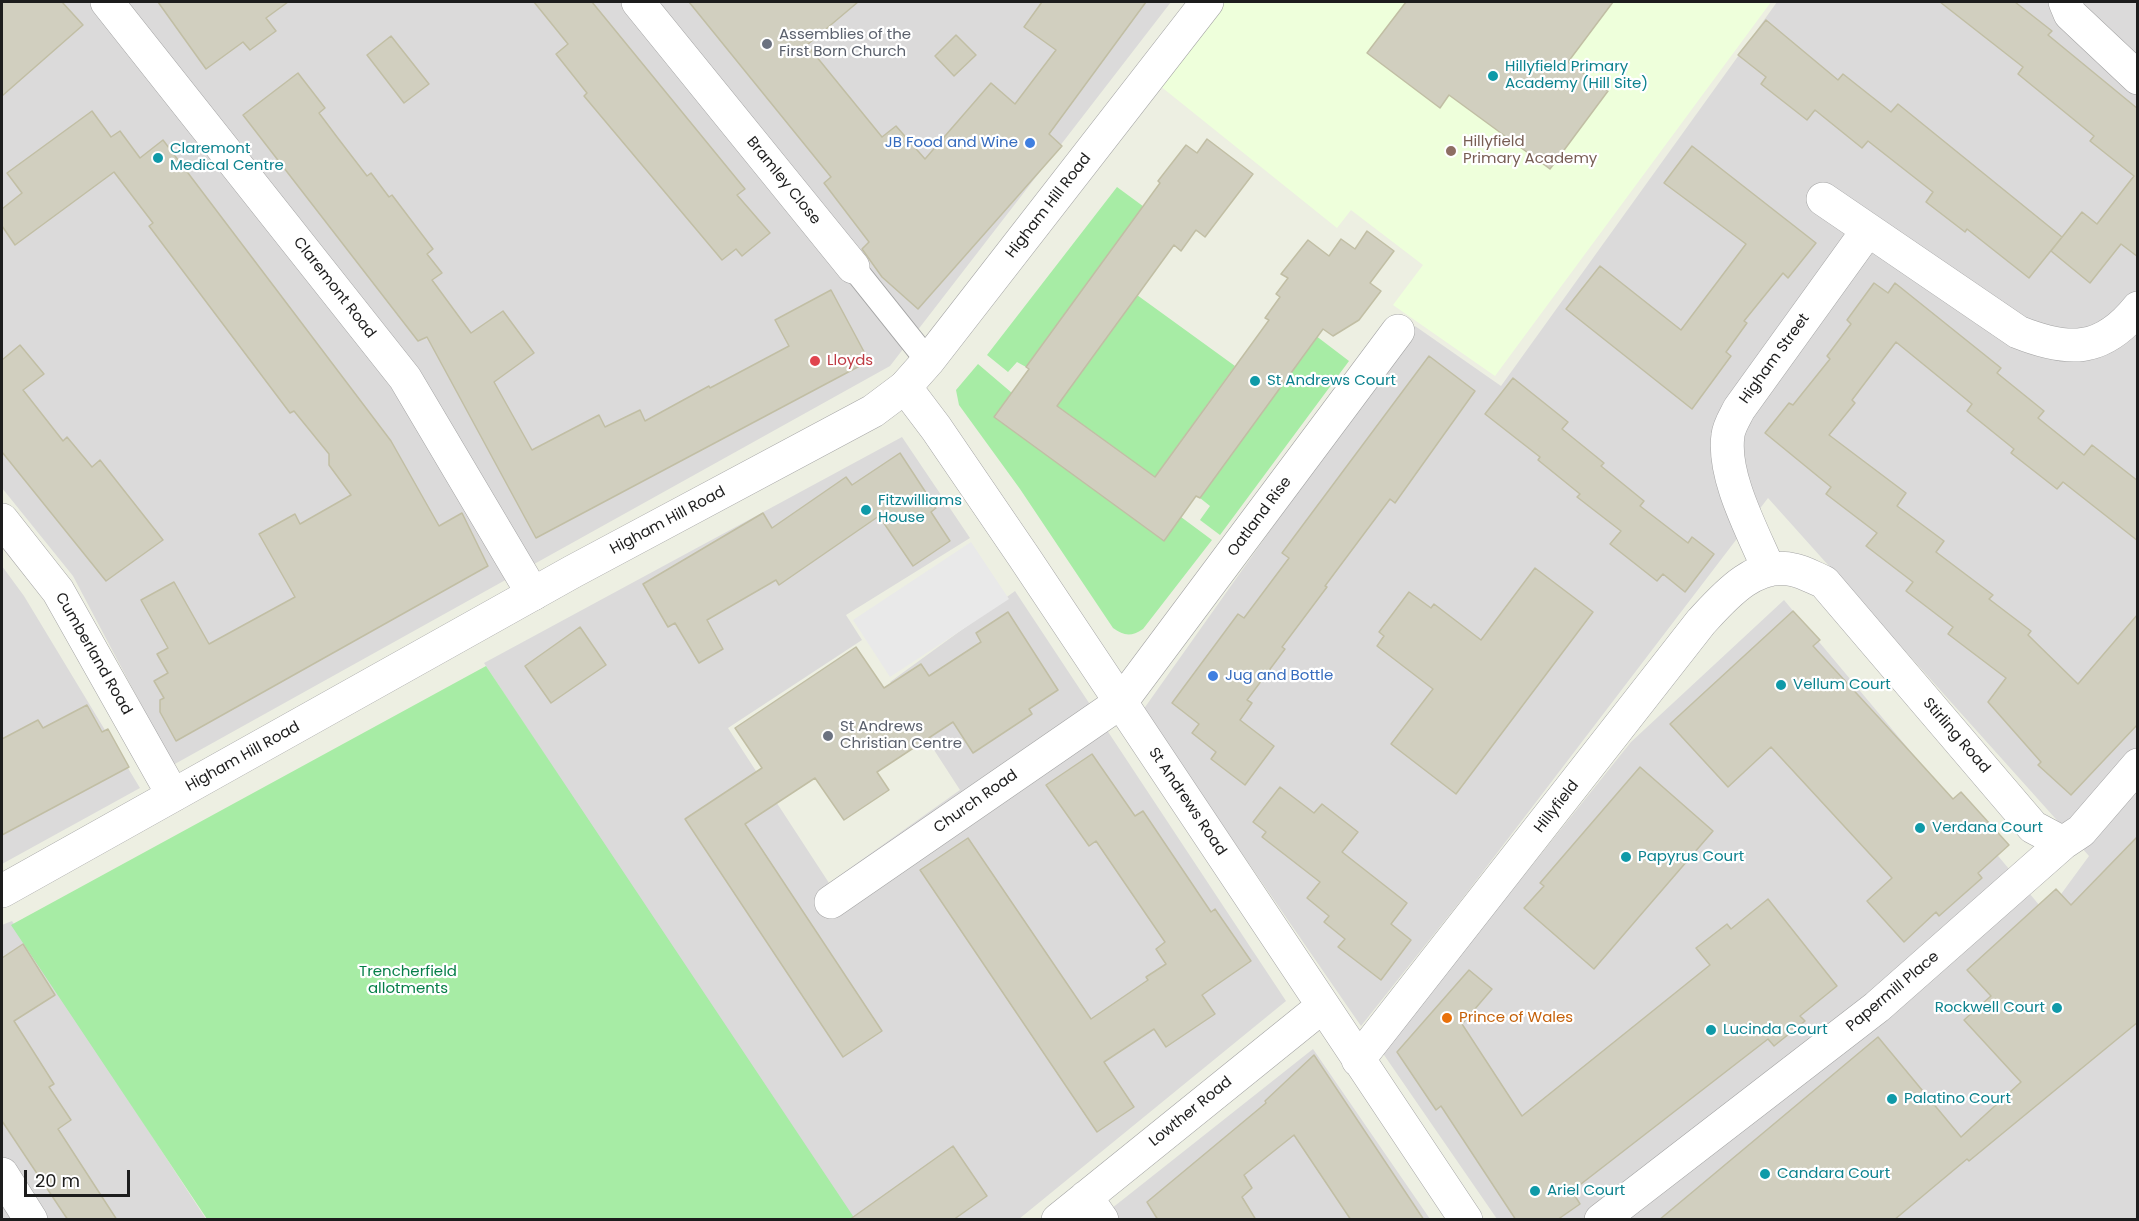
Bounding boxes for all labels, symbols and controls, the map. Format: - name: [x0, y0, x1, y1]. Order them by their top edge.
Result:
- place label: Assemblies of the First Born Church: [779, 26, 911, 61]
- marker: Assemblies of the First Born Church: [760, 37, 774, 51]
- place label: Hillyfield Primary Academy (Hill Site): [1505, 58, 1648, 93]
- marker: Hillyfield Primary Academy (Hill Site): [1486, 69, 1500, 83]
- street label: Bramley Close: [742, 133, 824, 229]
- place label: Hillyfield Primary Academy: [1463, 133, 1597, 168]
- place label: JB Food and Wine: [885, 134, 1018, 152]
- marker: JB Food and Wine: [1023, 136, 1037, 150]
- place label: Claremont Medical Centre: [170, 140, 284, 175]
- marker: Hillyfield Primary Academy: [1444, 144, 1458, 158]
- street label: Higham Hill Road: [1003, 150, 1095, 262]
- marker: Claremont Medical Centre: [151, 151, 165, 165]
- street label: Claremont Road: [289, 234, 379, 342]
- street label: Higham Street: [1736, 310, 1814, 408]
- place label: Lloyds: [827, 352, 873, 370]
- marker: Lloyds: [808, 354, 822, 368]
- place label: St Andrews Court: [1267, 372, 1396, 390]
- marker: St Andrews Court: [1248, 374, 1262, 388]
- street label: Oatland Rise: [1224, 474, 1296, 560]
- street label: Higham Hill Road: [607, 483, 729, 559]
- place label: Fitzwilliams House: [878, 492, 962, 527]
- marker: Fitzwilliams House: [859, 503, 873, 517]
- street label: Cumberland Road: [51, 590, 135, 718]
- place label: Jug and Bottle: [1225, 667, 1333, 685]
- marker: Jug and Bottle: [1206, 669, 1220, 683]
- place label: Vellum Court: [1793, 676, 1891, 694]
- marker: Vellum Court: [1774, 678, 1788, 692]
- street label: Stirling Road: [1918, 695, 1994, 777]
- street label: Higham Hill Road: [183, 718, 303, 796]
- place label: St Andrews Christian Centre: [840, 718, 962, 753]
- marker: St Andrews Christian Centre: [821, 729, 835, 743]
- street label: St Andrews Road: [1144, 745, 1230, 859]
- street label: Church Road: [931, 766, 1021, 838]
- street label: Hillyfield: [1531, 777, 1583, 837]
- place label: Verdana Court: [1932, 819, 2043, 837]
- marker: Verdana Court: [1913, 821, 1927, 835]
- place label: Papyrus Court: [1638, 848, 1744, 866]
- marker: Papyrus Court: [1619, 850, 1633, 864]
- street label: Papermill Place: [1843, 948, 1943, 1036]
- park label: Trencherfield allotments: [359, 963, 457, 998]
- place label: Rockwell Court: [1935, 999, 2045, 1017]
- marker: Rockwell Court: [2050, 1001, 2064, 1015]
- place label: Prince of Wales: [1459, 1009, 1573, 1027]
- marker: Prince of Wales: [1440, 1011, 1454, 1025]
- place label: Lucinda Court: [1723, 1021, 1828, 1039]
- marker: Lucinda Court: [1704, 1023, 1718, 1037]
- street label: Lowther Road: [1146, 1073, 1236, 1151]
- place label: Palatino Court: [1904, 1090, 2011, 1108]
- marker: Palatino Court: [1885, 1092, 1899, 1106]
- scale bar: [27, 1158, 134, 1196]
- place label: Candara Court: [1777, 1165, 1890, 1183]
- marker: Candara Court: [1758, 1167, 1772, 1181]
- text: 20 m: [35, 1168, 80, 1193]
- place label: Ariel Court: [1547, 1182, 1625, 1200]
- marker: Ariel Court: [1528, 1184, 1542, 1198]

